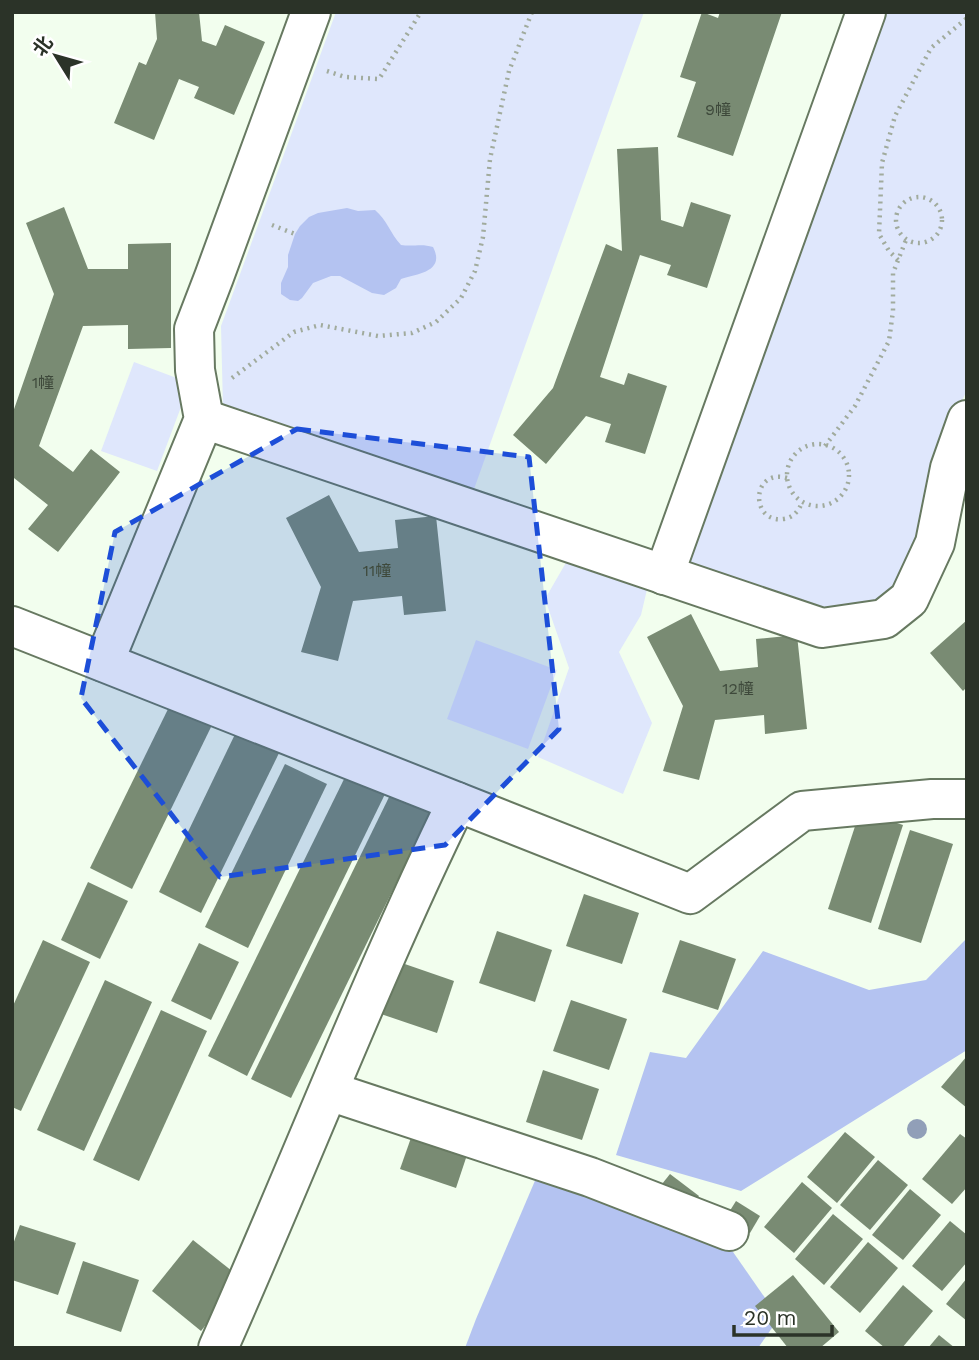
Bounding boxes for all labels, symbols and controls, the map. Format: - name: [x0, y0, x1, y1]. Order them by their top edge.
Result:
- north arrow: [21, 21, 91, 91]
- text: 北: [28, 32, 58, 61]
- house number: 9幢: [705, 100, 731, 119]
- house number: 1幢: [32, 373, 54, 392]
- house number: 11幢: [363, 561, 391, 580]
- house number: 12幢: [722, 679, 754, 698]
- scale bar: [734, 1294, 832, 1338]
- text: 20 m: [744, 1305, 796, 1330]

